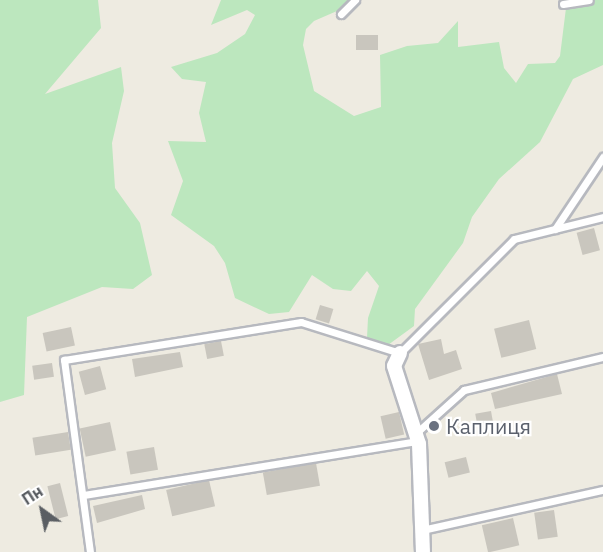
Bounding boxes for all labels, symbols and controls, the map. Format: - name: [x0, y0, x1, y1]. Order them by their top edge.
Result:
- place label: Каплиця: [446, 413, 531, 439]
- marker: Каплиця: [427, 419, 441, 433]
- north arrow: [12, 480, 72, 540]
- text: Пн: [18, 481, 47, 509]

